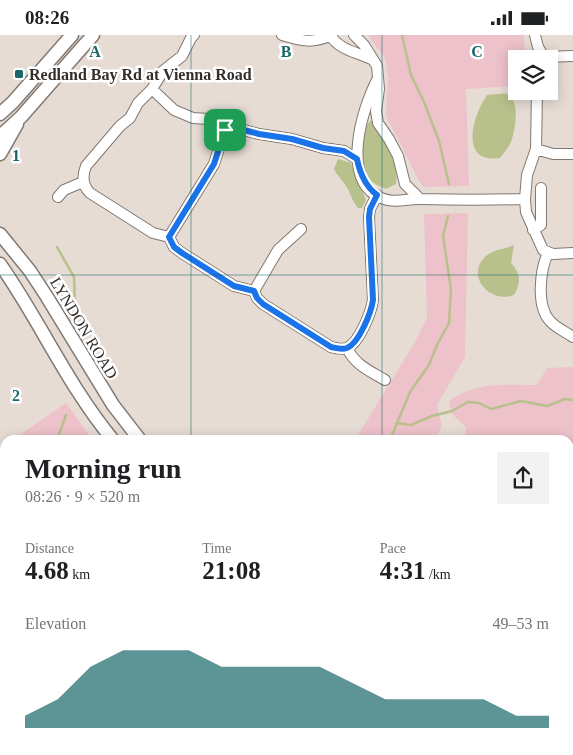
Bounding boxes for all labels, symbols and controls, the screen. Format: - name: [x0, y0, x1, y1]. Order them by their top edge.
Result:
- text: 08:26: [25, 7, 69, 28]
- text: A: [89, 43, 101, 60]
- text: B: [281, 43, 292, 60]
- text: C: [471, 43, 483, 60]
- map controls: [508, 50, 558, 100]
- button: layers: [508, 50, 558, 100]
- place label: Redland Bay Rd at Vienna Road: [29, 66, 252, 84]
- marker: Redland Bay Rd at Vienna Road: [13, 68, 25, 80]
- pin: [204, 109, 246, 151]
- icon: arrive: [211, 116, 239, 144]
- text: 1: [12, 147, 20, 164]
- street label: LYNDON ROAD: [47, 274, 121, 382]
- text: 2: [12, 387, 20, 404]
- button: share: [497, 452, 549, 504]
- text: Morning run: [25, 453, 181, 484]
- text: 08:26 · 9 × 520 m: [25, 488, 140, 505]
- text: Distance: [25, 541, 74, 556]
- text: Time: [202, 541, 231, 556]
- text: Pace: [380, 541, 406, 556]
- text: 4.68: [25, 557, 69, 584]
- text: 21:08: [202, 557, 261, 584]
- text: 4:31: [380, 557, 425, 584]
- text: km: [69, 567, 90, 582]
- text: /km: [425, 567, 451, 582]
- text: Elevation: [25, 615, 86, 632]
- text: 49–53 m: [493, 615, 549, 632]

